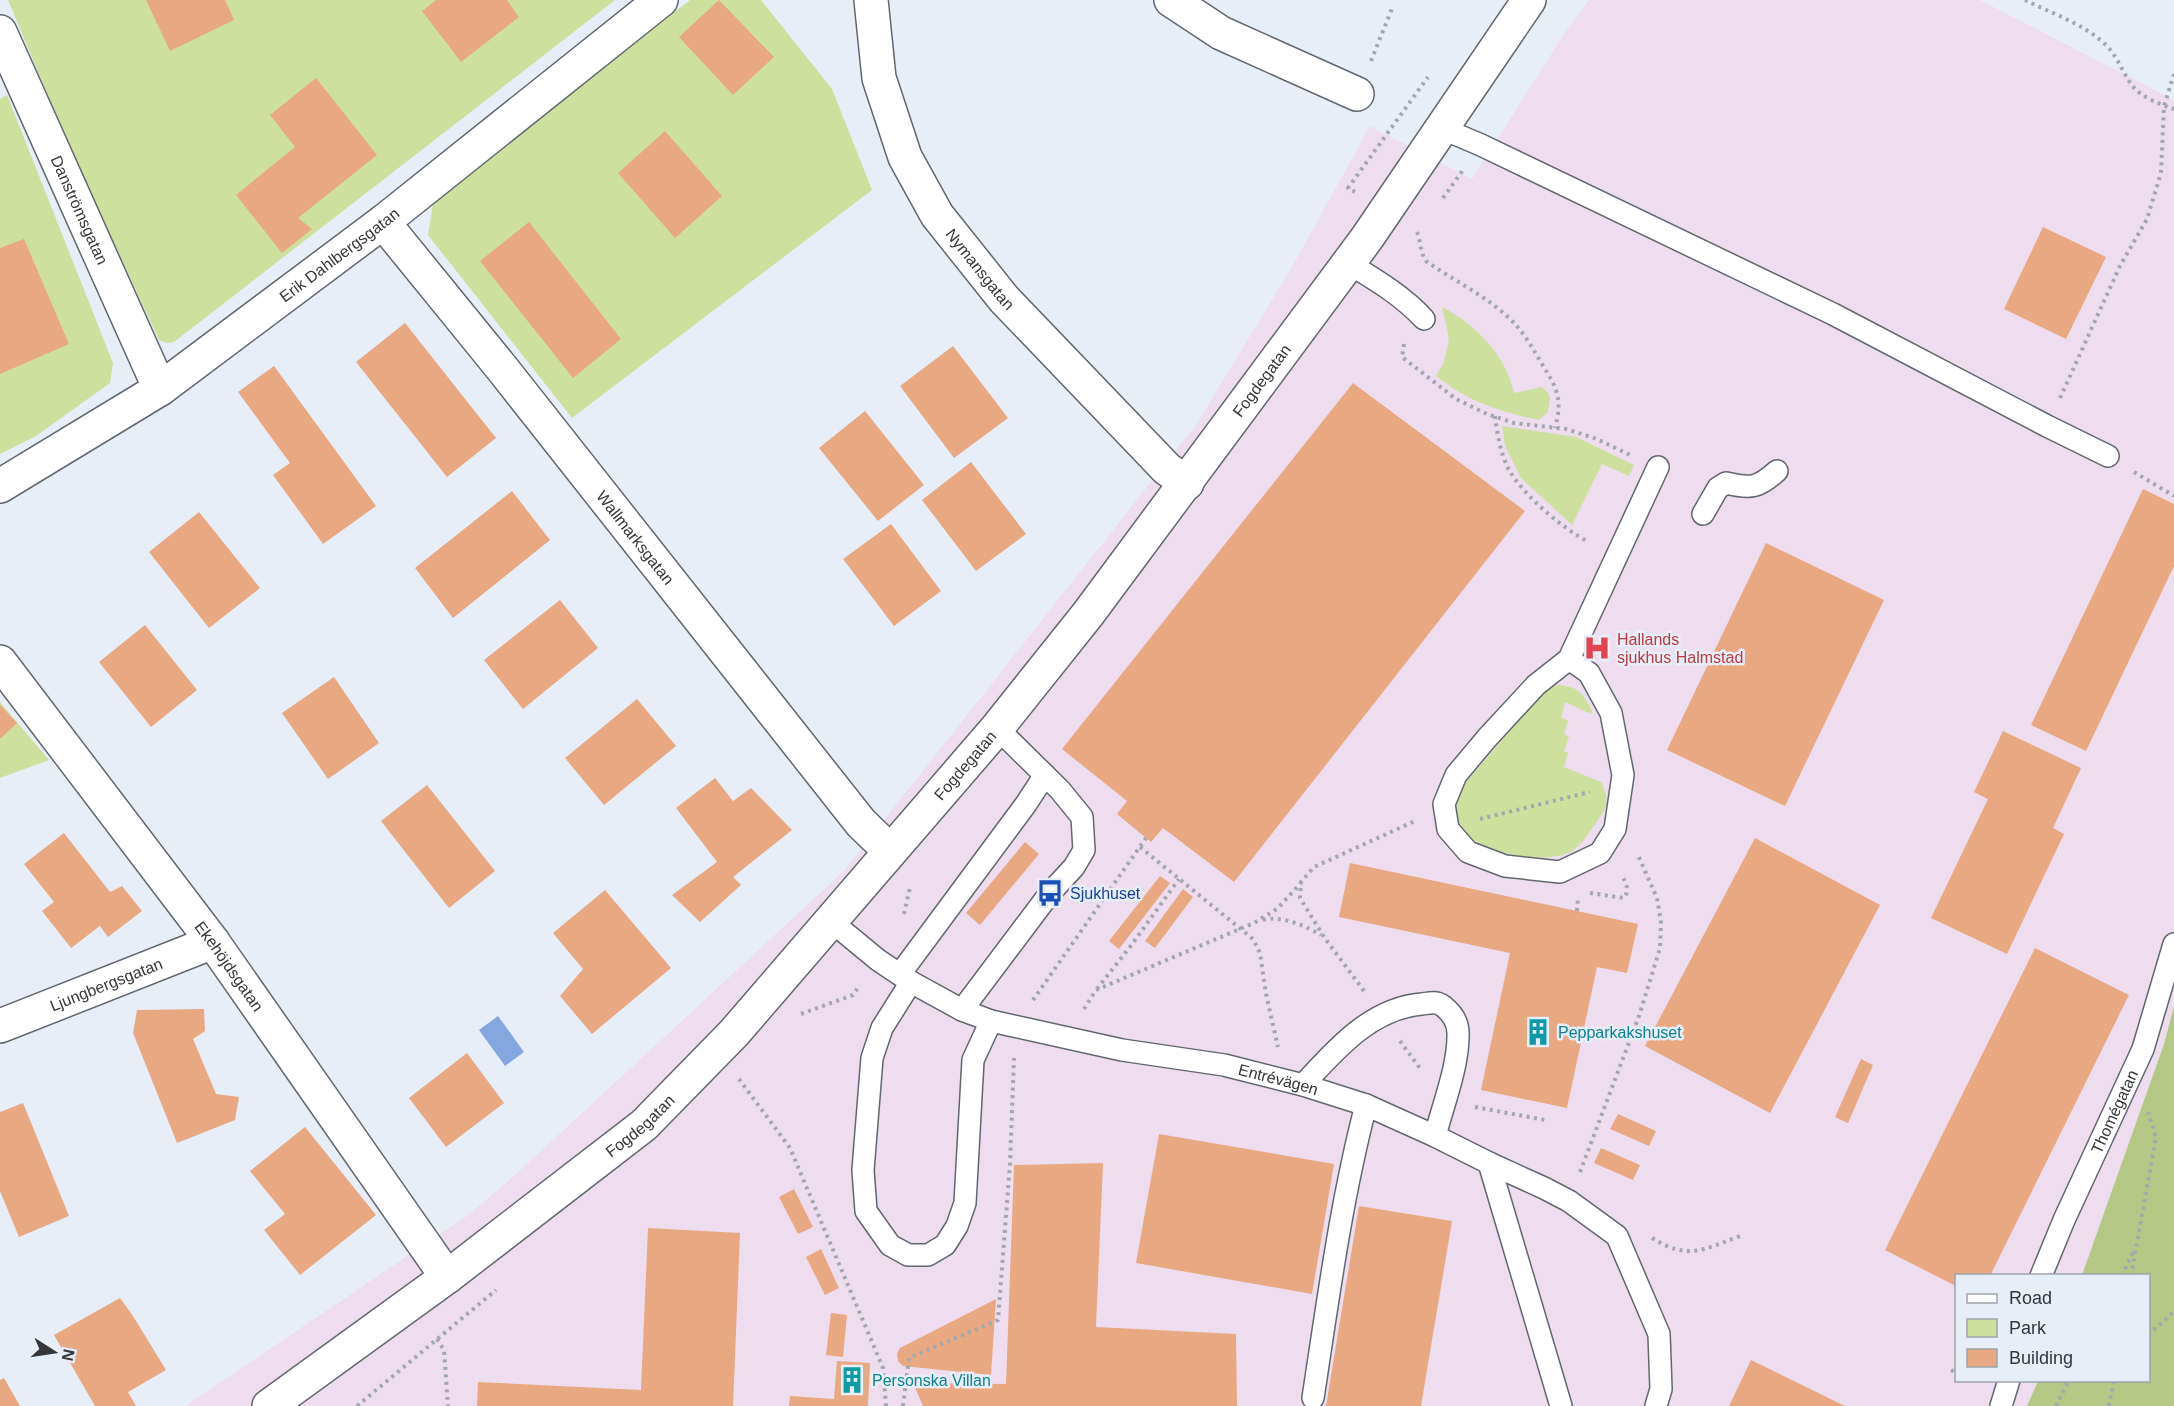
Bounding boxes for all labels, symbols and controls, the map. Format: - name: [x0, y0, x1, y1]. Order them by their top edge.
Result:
- street label: Danströmsgatan: [48, 153, 112, 267]
- street label: Erik Dahlbergsgatan: [276, 204, 402, 305]
- street label: Nymansgatan: [943, 225, 1018, 313]
- street label: Fogdegatan: [1229, 341, 1294, 420]
- street label: Wallmarksgatan: [593, 487, 678, 587]
- place label: Hallands sjukhus Halmstad: [1617, 631, 1743, 666]
- hospital icon: Hallands sjukhus Halmstad: [1582, 633, 1612, 663]
- street label: Fogdegatan: [931, 727, 999, 803]
- bus stop icon: Sjukhuset: [1035, 878, 1065, 908]
- place label: Sjukhuset: [1070, 885, 1141, 902]
- street label: Ekehöjdsgatan: [192, 918, 267, 1014]
- street label: Ljungbergsgatan: [47, 954, 165, 1014]
- building icon: Pepparkakshuset: [1523, 1017, 1553, 1047]
- place label: Pepparkakshuset: [1558, 1024, 1682, 1041]
- street label: Entrévägen: [1237, 1061, 1320, 1098]
- street label: Thomégatan: [2088, 1067, 2141, 1156]
- street label: Fogdegatan: [602, 1091, 677, 1160]
- legend: [1955, 1274, 2150, 1382]
- text: Road: [2009, 1288, 2052, 1308]
- text: Park: [2009, 1318, 2047, 1338]
- north arrow: [24, 1322, 84, 1382]
- text: N: [59, 1348, 78, 1362]
- text: Building: [2009, 1348, 2073, 1368]
- building icon: Personska Villan: [837, 1365, 867, 1395]
- place label: Personska Villan: [872, 1372, 991, 1389]

